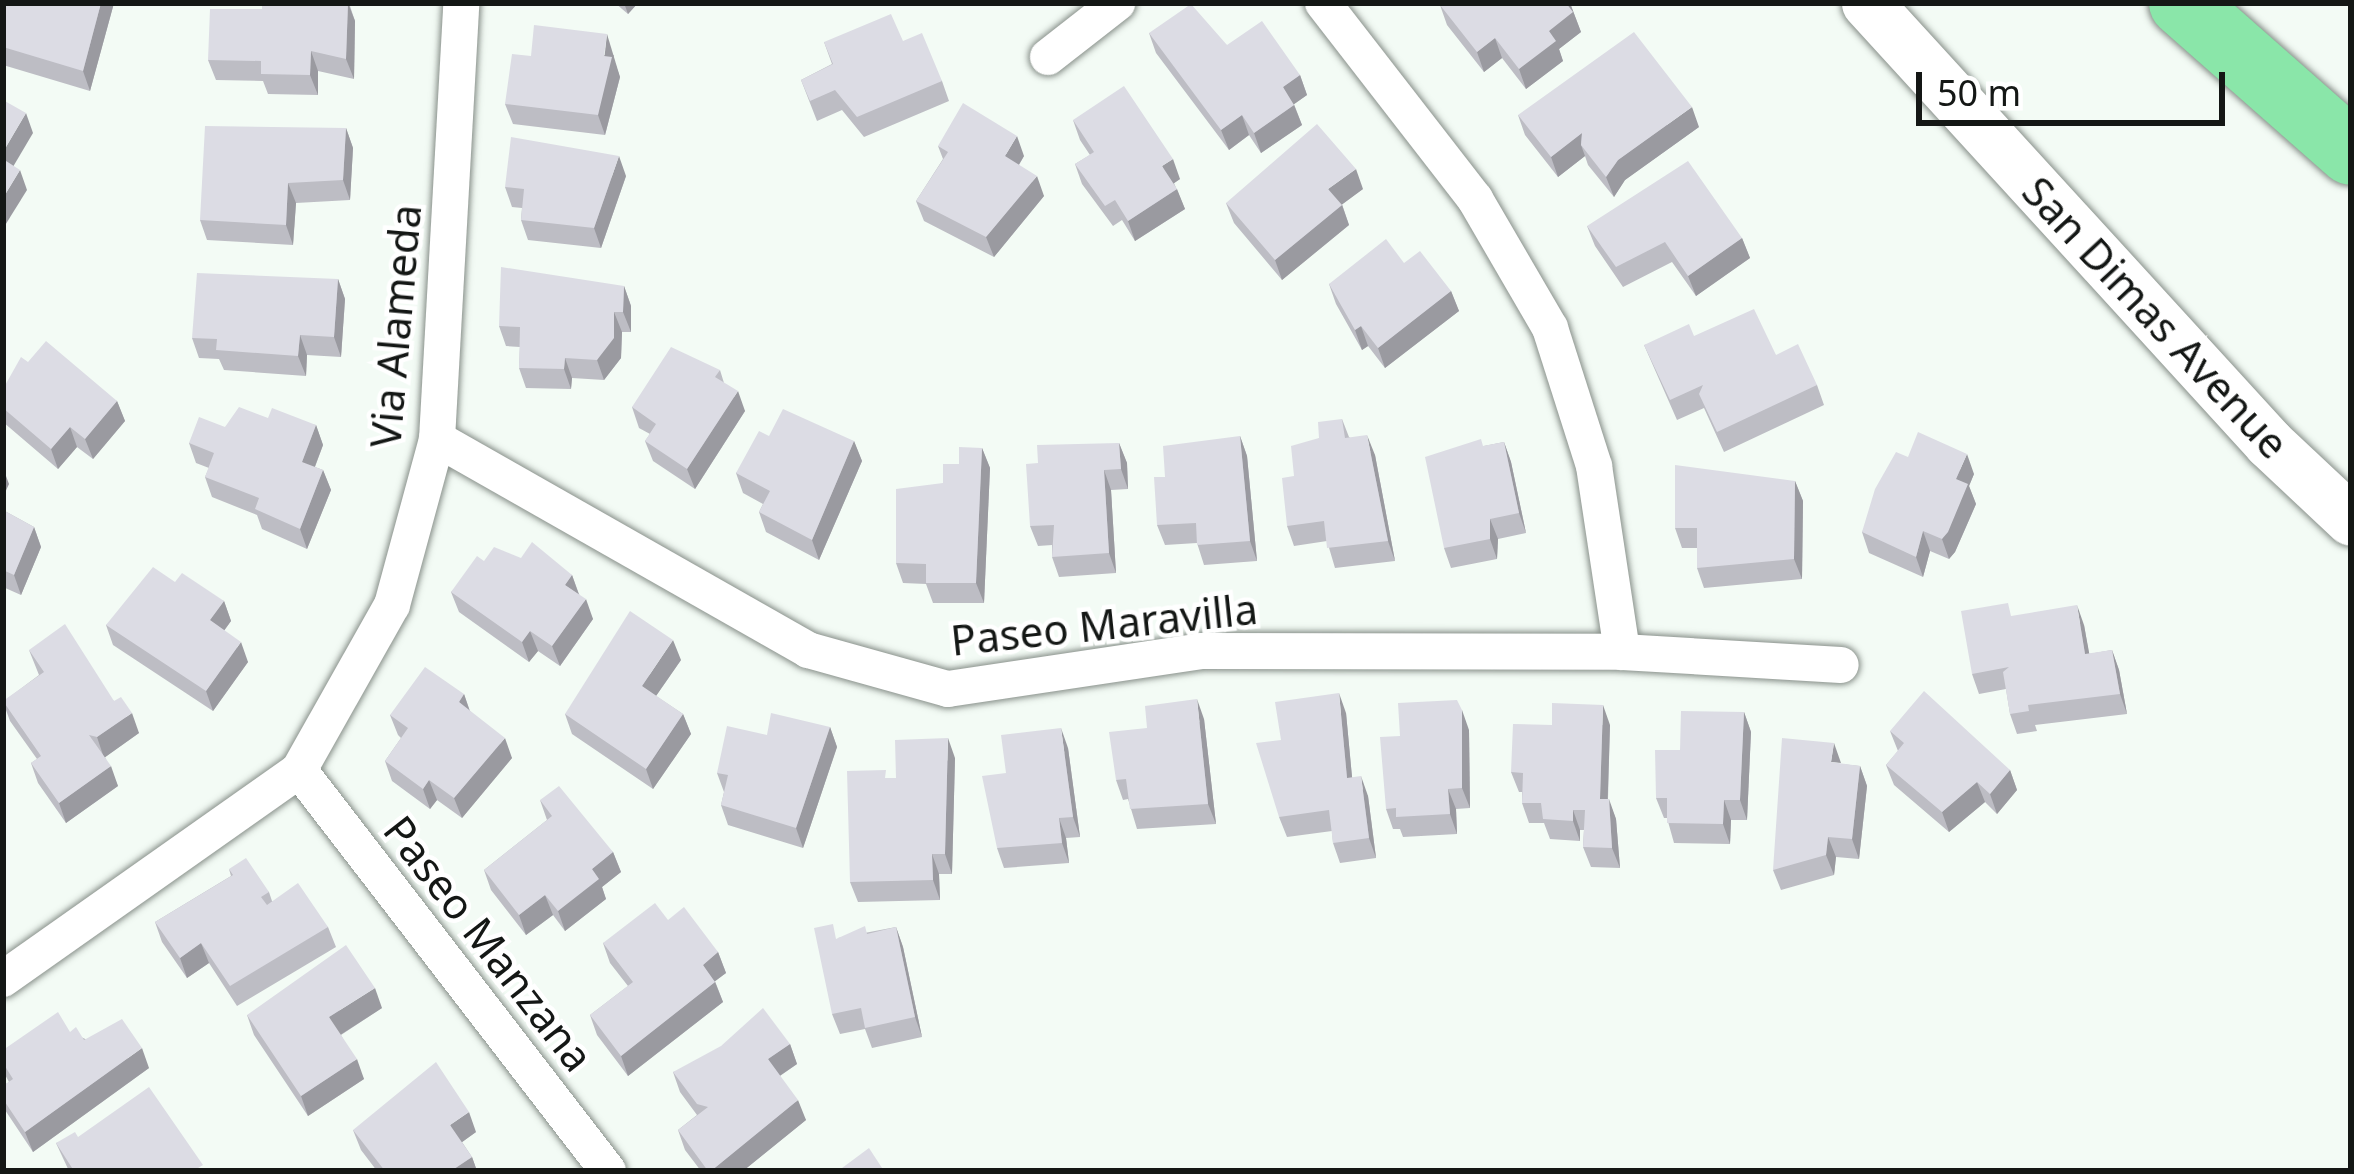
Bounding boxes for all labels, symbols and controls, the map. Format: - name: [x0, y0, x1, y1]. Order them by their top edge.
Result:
- scale bar: [1922, 48, 2231, 122]
- text: 50 m: [1937, 68, 2021, 117]
- street label: San Dimas Avenue: [2013, 166, 2299, 468]
- street label: Via Alameda: [359, 202, 431, 450]
- street label: Paseo Maravilla: [948, 583, 1260, 665]
- street label: Paseo Manzana: [374, 806, 604, 1080]

